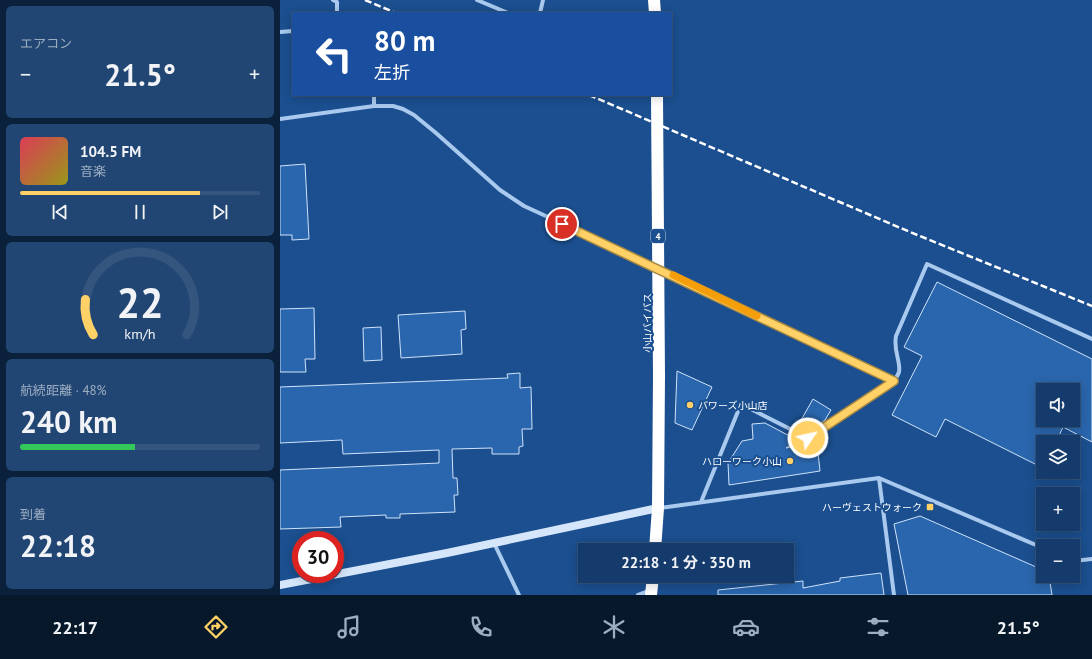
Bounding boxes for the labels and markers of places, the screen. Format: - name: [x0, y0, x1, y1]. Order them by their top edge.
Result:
- pin: [545, 207, 579, 241]
- place label: パワーズ小山店: [698, 399, 768, 412]
- marker: パワーズ小山店: [685, 400, 695, 410]
- place label: ハローワーク小山: [702, 455, 782, 468]
- marker: ハローワーク小山: [785, 456, 795, 466]
- place label: ハーヴェストウォーク: [822, 501, 922, 514]
- marker: ハーヴェストウォーク: [925, 502, 935, 512]

